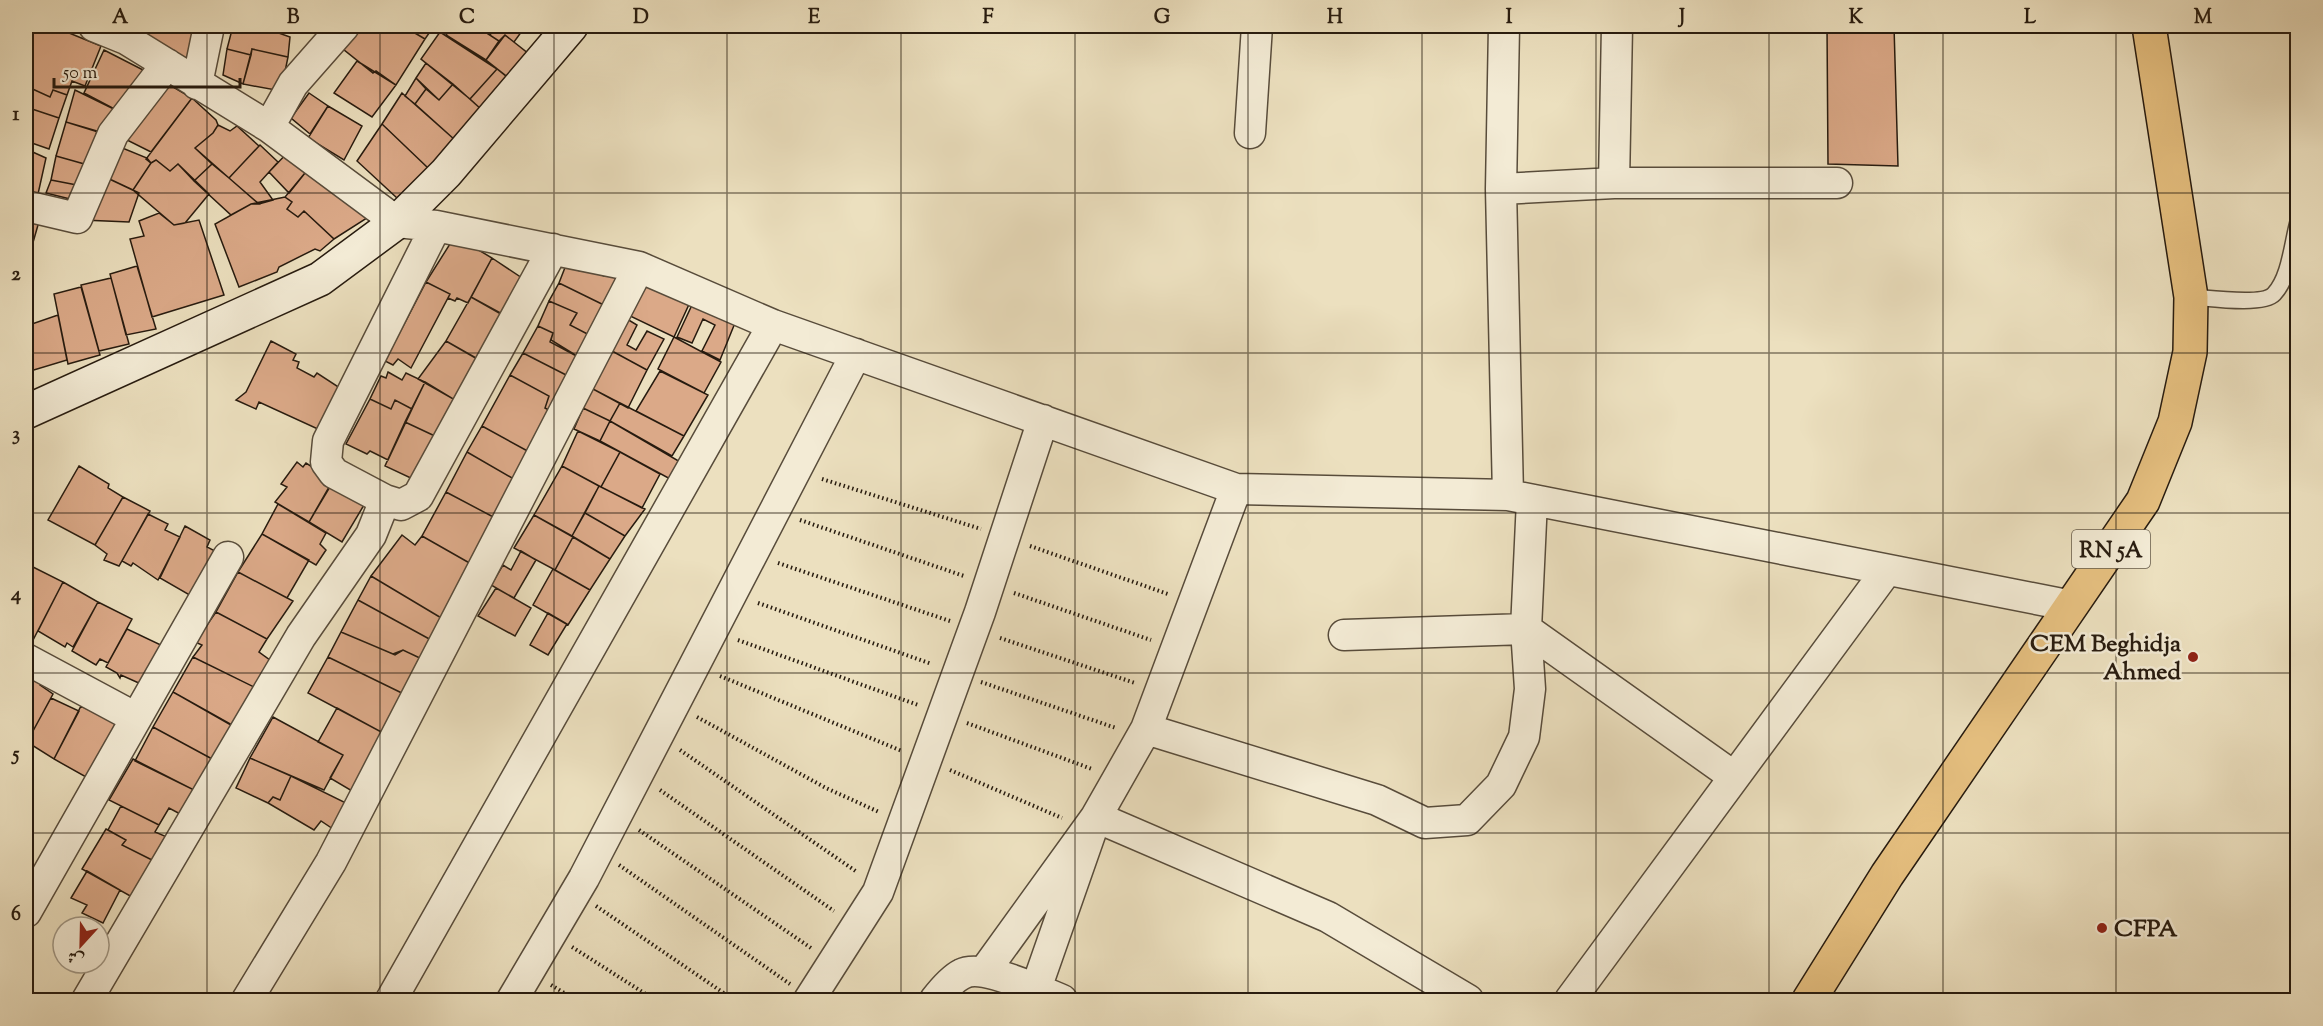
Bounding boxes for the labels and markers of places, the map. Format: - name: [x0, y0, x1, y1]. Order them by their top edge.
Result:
- place label: CEM Beghidja Ahmed: [2030, 628, 2182, 690]
- marker: CEM Beghidja Ahmed: [2186, 650, 2200, 664]
- place label: CFPA: [2114, 913, 2178, 947]
- marker: CFPA: [2095, 921, 2109, 935]

